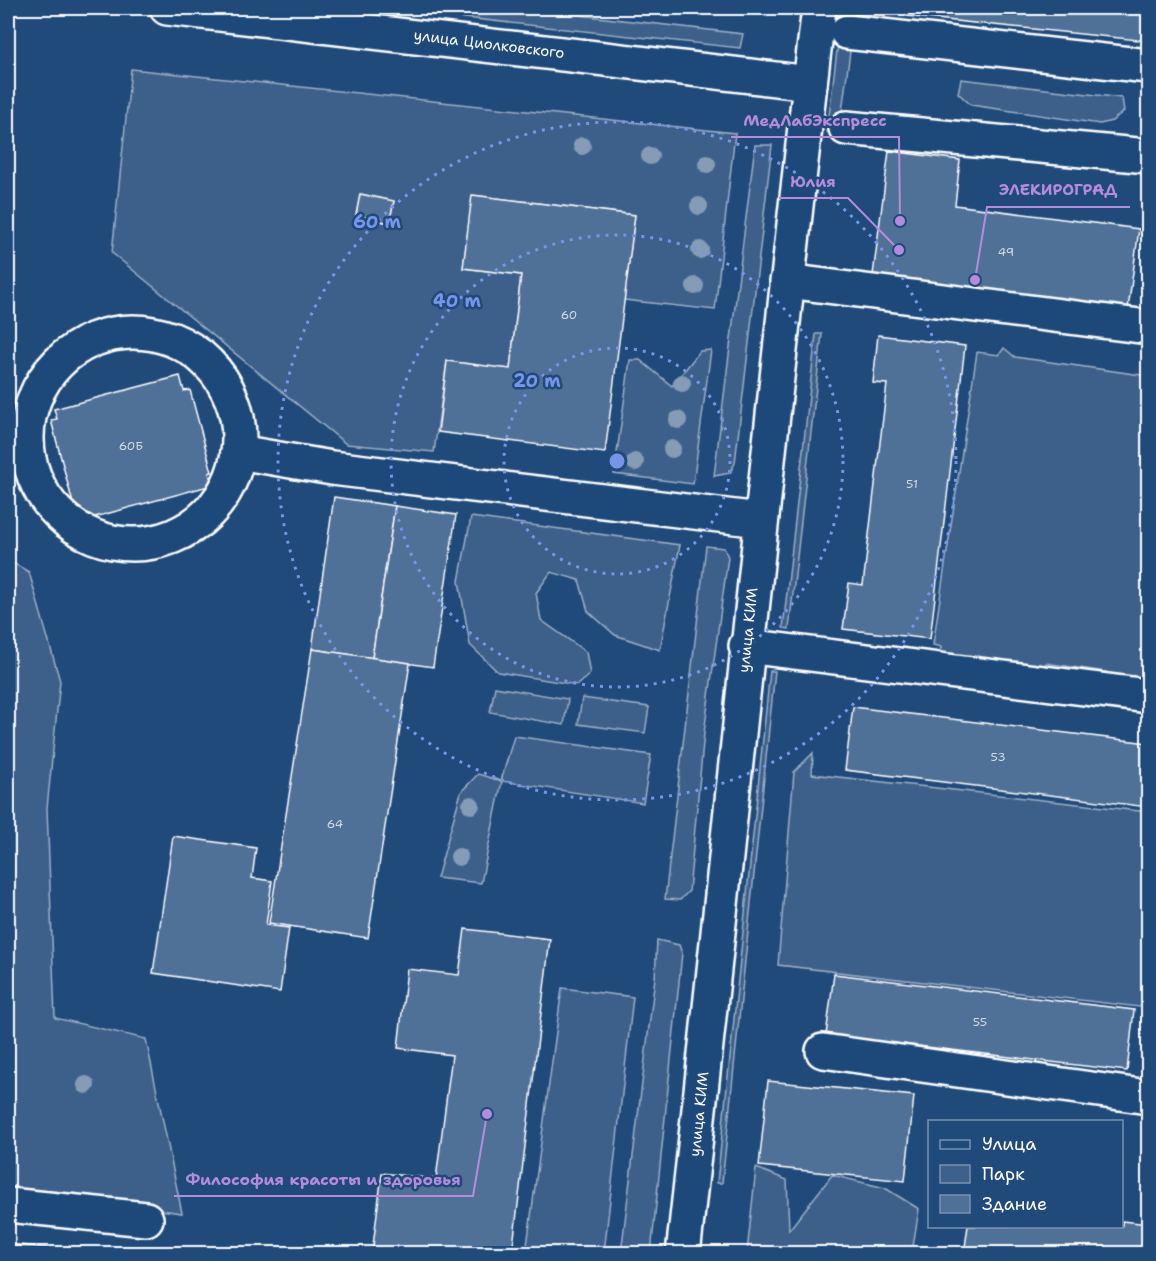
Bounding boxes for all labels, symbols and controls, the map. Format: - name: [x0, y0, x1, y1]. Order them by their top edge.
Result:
- street label: улица Циолковского: [413, 25, 565, 63]
- callout: МедЛабЭкспресс: [731, 103, 899, 137]
- text: МедЛабЭкспресс: [743, 110, 887, 131]
- callout: Юлия: [779, 164, 848, 198]
- text: Юлия: [790, 171, 836, 192]
- callout: ЭЛЕКИРОГРАД: [987, 173, 1130, 207]
- text: ЭЛЕКИРОГРАД: [999, 179, 1117, 200]
- text: 60 m: [353, 210, 401, 234]
- house number: 49: [998, 244, 1014, 260]
- text: 40 m: [433, 289, 481, 313]
- house number: 60: [561, 307, 577, 323]
- text: 20 m: [513, 369, 561, 393]
- house number: 60Б: [119, 438, 143, 454]
- centre of rings: [607, 451, 627, 471]
- house number: 51: [906, 476, 918, 492]
- street label: улица КИМ: [734, 586, 762, 673]
- house number: 53: [990, 749, 1006, 765]
- house number: 64: [327, 816, 343, 832]
- house number: 55: [973, 1014, 987, 1030]
- street label: улица КИМ: [685, 1070, 713, 1157]
- legend: [928, 1120, 1123, 1228]
- text: Улица: [982, 1132, 1036, 1156]
- callout: Философия красоты и здоровья: [174, 1162, 473, 1196]
- text: Парк: [982, 1162, 1025, 1186]
- text: Философия красоты и здоровья: [185, 1169, 461, 1190]
- text: Здание: [982, 1192, 1047, 1216]

